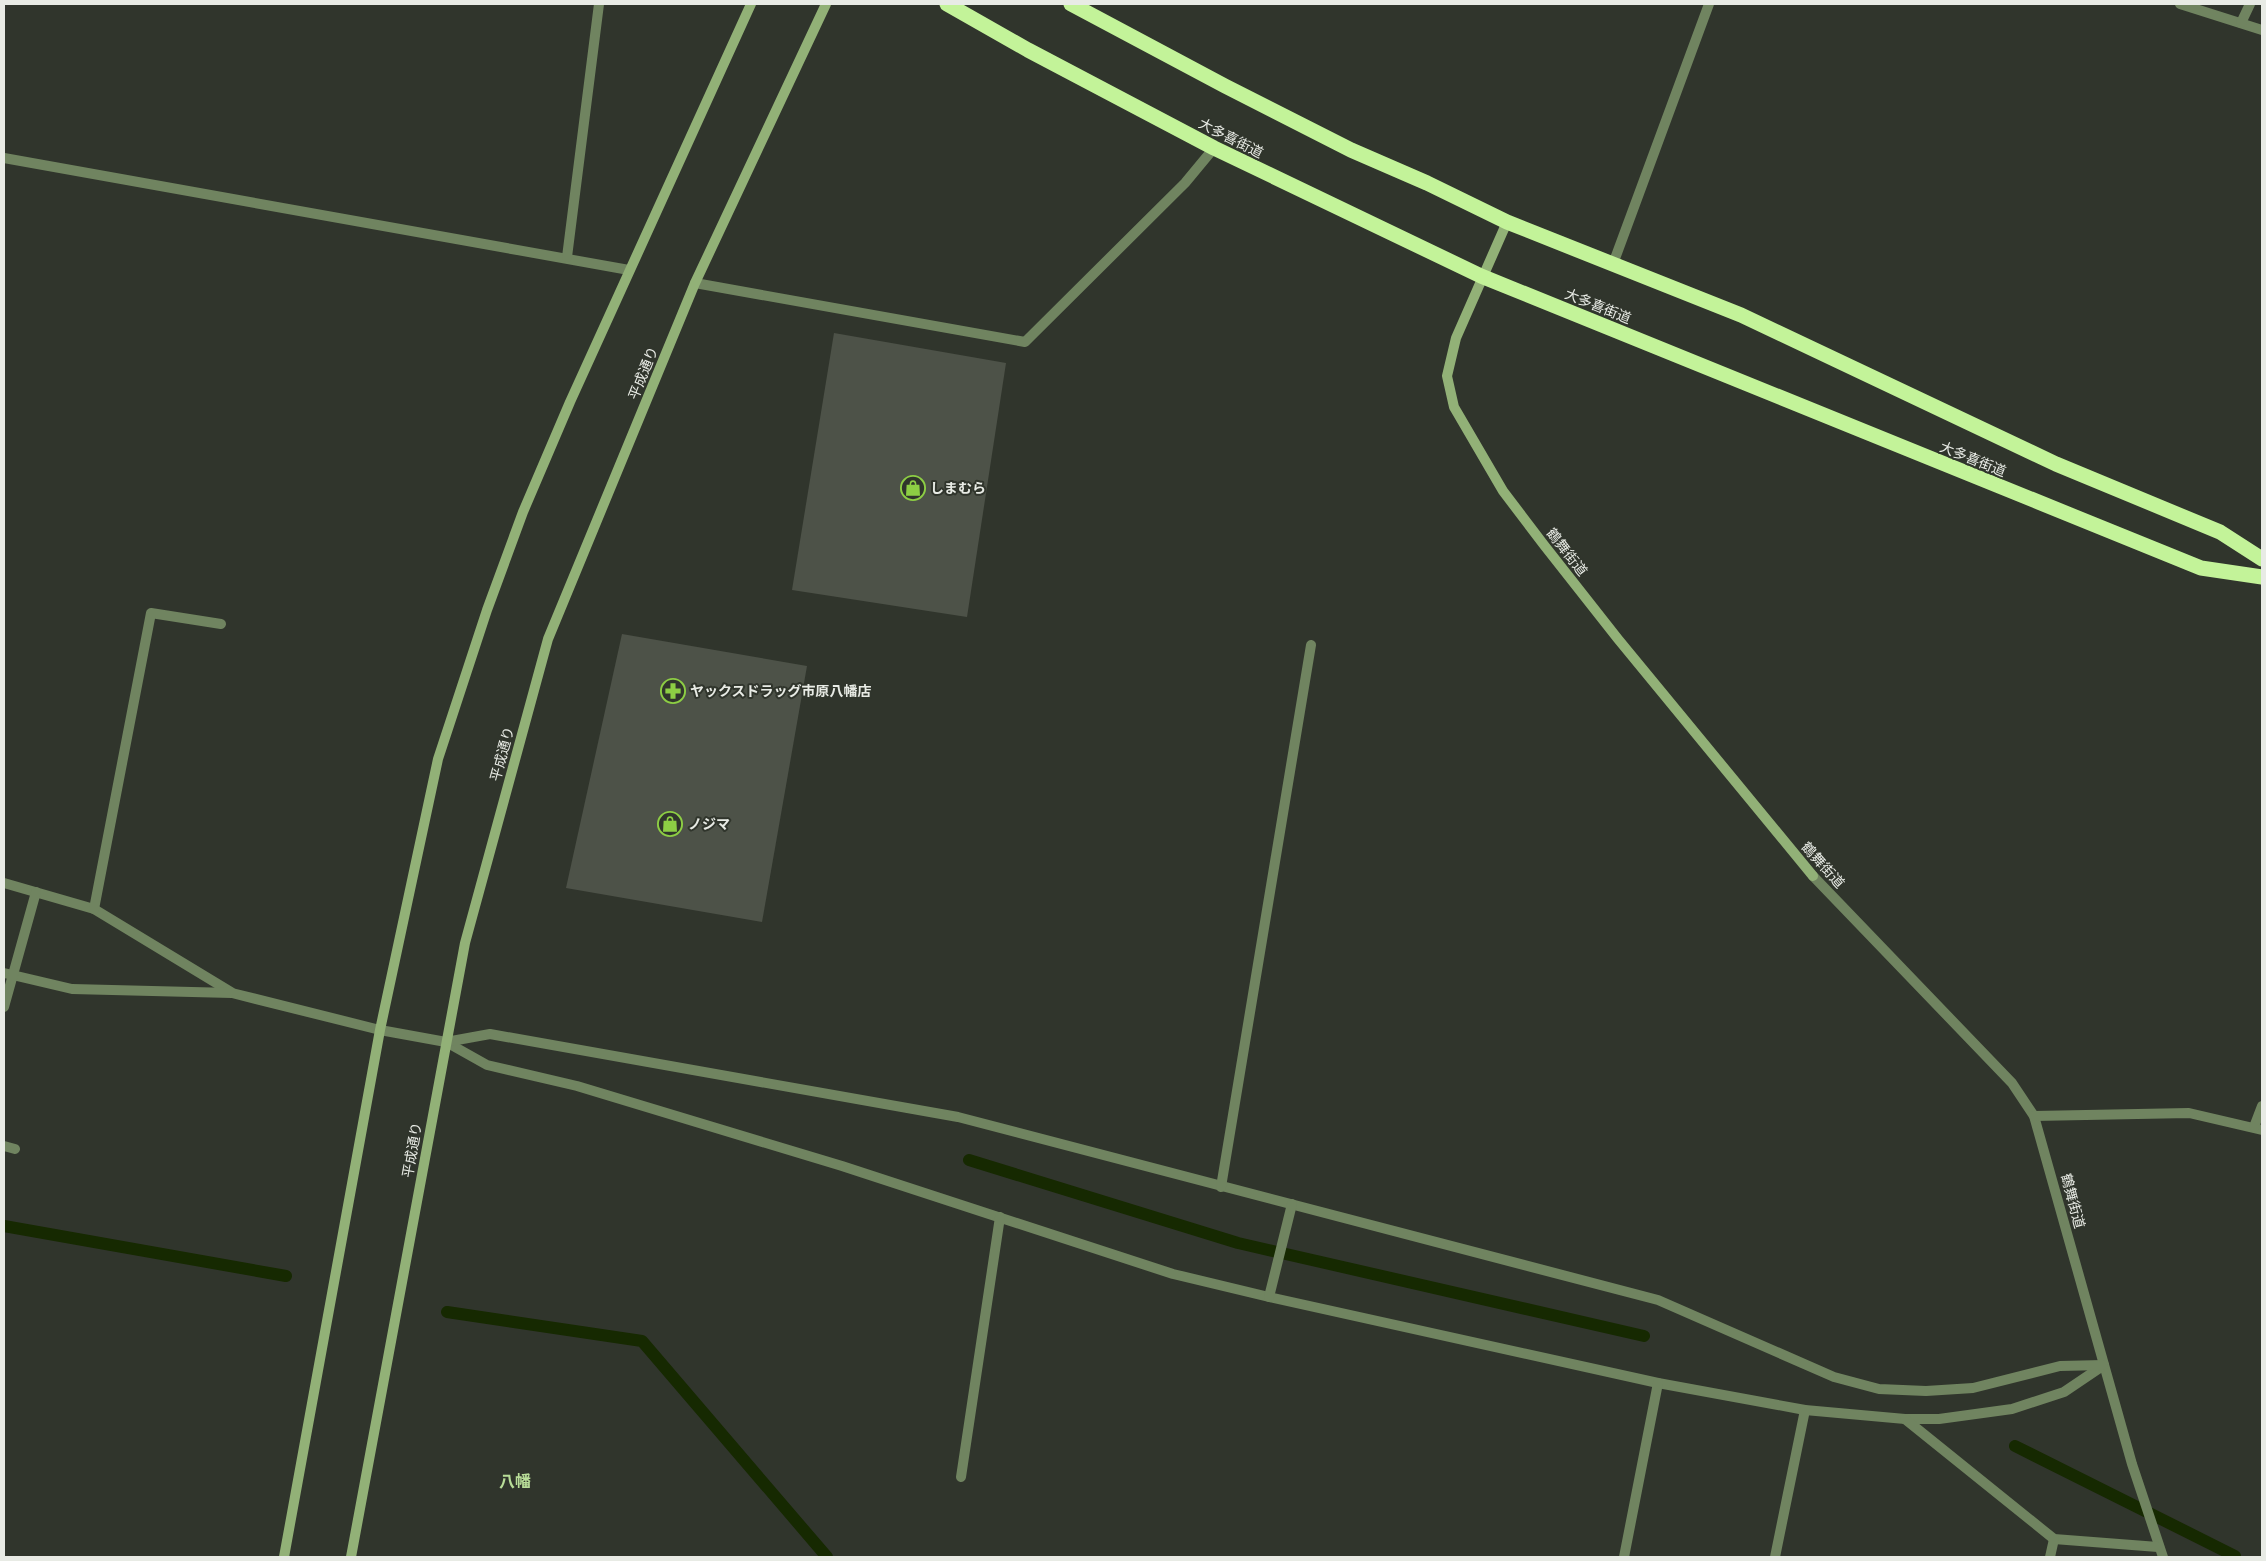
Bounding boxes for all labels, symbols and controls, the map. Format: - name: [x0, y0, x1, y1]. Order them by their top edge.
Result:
- street label: 大多喜街道: [1196, 114, 1266, 162]
- street label: 大多喜街道: [1562, 285, 1634, 327]
- street label: 平成通り: [624, 344, 662, 402]
- street label: 大多喜街道: [1937, 438, 2009, 480]
- shop icon: しまむら: [900, 475, 926, 501]
- place label: しまむら: [930, 479, 986, 497]
- street label: 鶴舞街道: [1543, 524, 1591, 580]
- pharmacy icon: ヤックスドラッグ市原八幡店: [660, 678, 686, 704]
- place label: ヤックスドラッグ市原八幡店: [690, 682, 872, 700]
- street label: 平成通り: [486, 725, 518, 783]
- shop icon: ノジマ: [657, 811, 683, 837]
- place label: ノジマ: [688, 815, 730, 833]
- street label: 鶴舞街道: [1798, 838, 1848, 892]
- street label: 平成通り: [398, 1121, 426, 1179]
- street label: 鶴舞街道: [2057, 1172, 2089, 1230]
- district label: 八幡: [499, 1471, 531, 1491]

